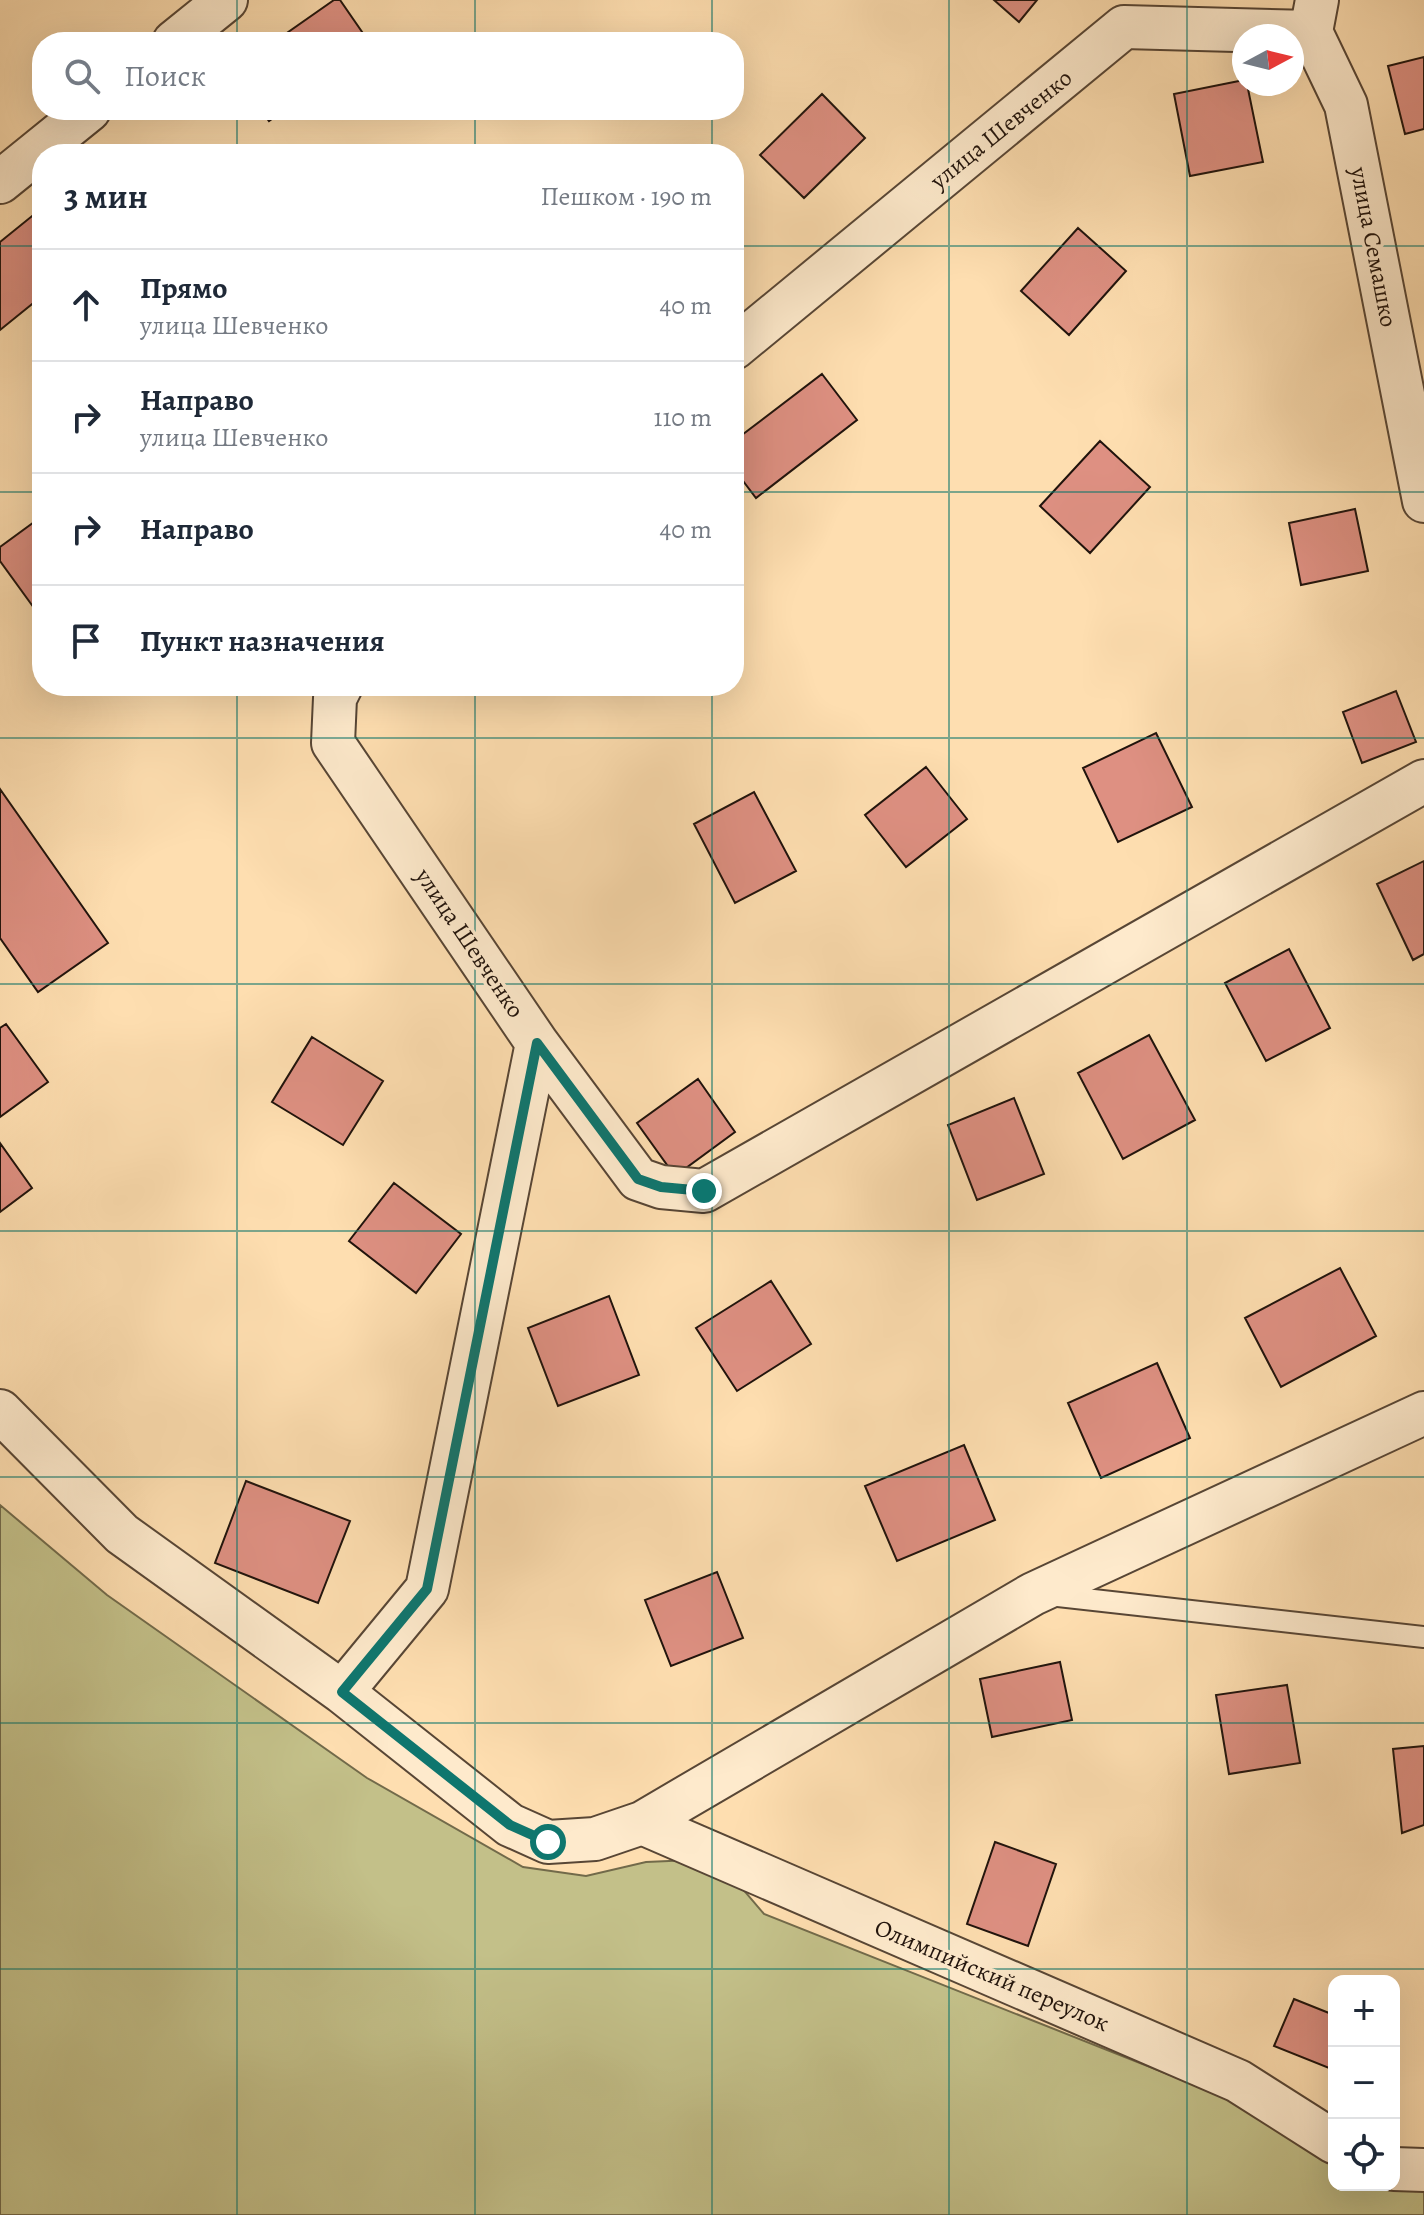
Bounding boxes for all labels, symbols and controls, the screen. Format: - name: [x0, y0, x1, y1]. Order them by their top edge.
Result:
- north arrow: [1232, 24, 1304, 96]
- search box: [32, 32, 744, 120]
- icon: search: [60, 54, 104, 98]
- text: Поиск: [124, 56, 206, 96]
- street label: улица Шевченко: [923, 62, 1079, 197]
- street label: улица Семашко: [1343, 163, 1405, 330]
- text: 3 мин: [64, 173, 148, 220]
- text: Пешком · 190 m: [541, 179, 712, 214]
- text: Прямо: [140, 268, 227, 308]
- icon: ahead: [64, 283, 108, 327]
- text: 40 m: [660, 288, 712, 323]
- text: улица Шевченко: [140, 308, 328, 343]
- text: Направо: [140, 380, 254, 420]
- icon: right: [64, 395, 108, 439]
- text: 110 m: [654, 400, 712, 435]
- text: улица Шевченко: [140, 420, 328, 455]
- icon: right: [64, 507, 108, 551]
- text: Направо: [140, 509, 254, 549]
- text: 40 m: [660, 512, 712, 547]
- icon: arrive: [64, 619, 108, 663]
- text: Пункт назначения: [140, 621, 385, 661]
- street label: улица Шевченко: [408, 861, 532, 1024]
- route end: [686, 1173, 722, 1209]
- route start: [530, 1824, 566, 1860]
- street label: Олимпийский переулок: [870, 1911, 1114, 2039]
- map controls: [1328, 1975, 1400, 2191]
- button: +: [1328, 1975, 1400, 2047]
- button: −: [1328, 2047, 1400, 2119]
- button: locate: [1328, 2119, 1400, 2191]

